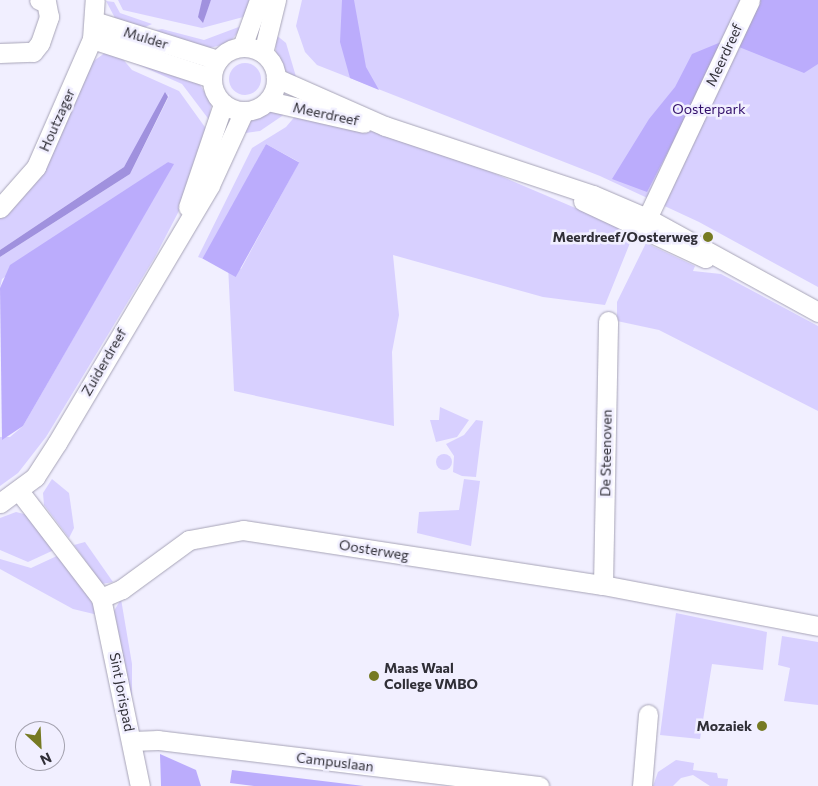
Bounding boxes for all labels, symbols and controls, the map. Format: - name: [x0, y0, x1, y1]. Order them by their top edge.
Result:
- street label: Meerdreef: [702, 21, 746, 89]
- street label: Mulder: [122, 23, 170, 53]
- street label: Houtzager: [36, 86, 78, 154]
- street label: Meerdreef: [291, 99, 361, 129]
- park label: Oosterpark: [672, 101, 746, 117]
- place label: Meerdreef/Oosterweg: [553, 229, 698, 245]
- marker: Meerdreef/Oosterweg: [702, 231, 714, 243]
- street label: Zuiderdreef: [78, 325, 130, 399]
- street label: De Steenoven: [597, 409, 615, 497]
- street label: Oosterweg: [338, 536, 410, 564]
- street label: Sint Jorispad: [106, 651, 138, 733]
- place label: Maas Waal College VMBO: [384, 660, 478, 692]
- marker: Maas Waal College VMBO: [368, 670, 380, 682]
- place label: Mozaiek: [696, 718, 752, 734]
- marker: Mozaiek: [756, 720, 768, 732]
- north arrow: [15, 721, 65, 771]
- text: N: [38, 749, 54, 769]
- street label: Campuslaan: [295, 749, 375, 775]

